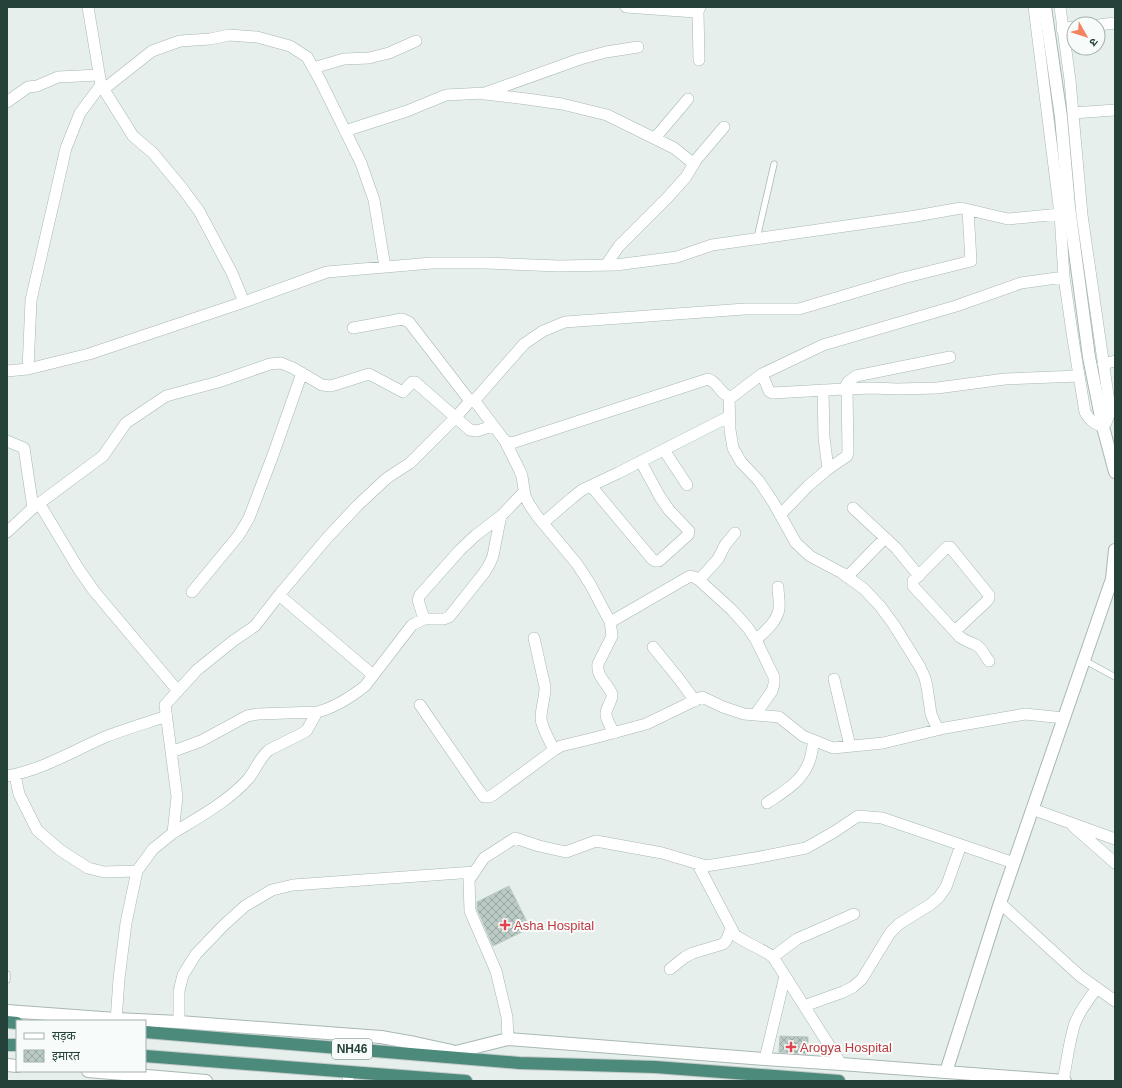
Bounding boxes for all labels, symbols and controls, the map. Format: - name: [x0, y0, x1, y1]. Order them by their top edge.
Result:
- north arrow: [1066, 16, 1106, 56]
- text: उ: [1087, 36, 1100, 49]
- place label: Asha Hospital: [514, 918, 594, 933]
- marker: Asha Hospital: [499, 919, 511, 931]
- legend: [16, 1020, 146, 1072]
- text: सड़क: [52, 1029, 77, 1043]
- road number: NH46: [332, 1039, 372, 1059]
- place label: Arogya Hospital: [800, 1040, 892, 1055]
- marker: Arogya Hospital: [785, 1041, 797, 1053]
- text: इमारत: [52, 1049, 81, 1063]

